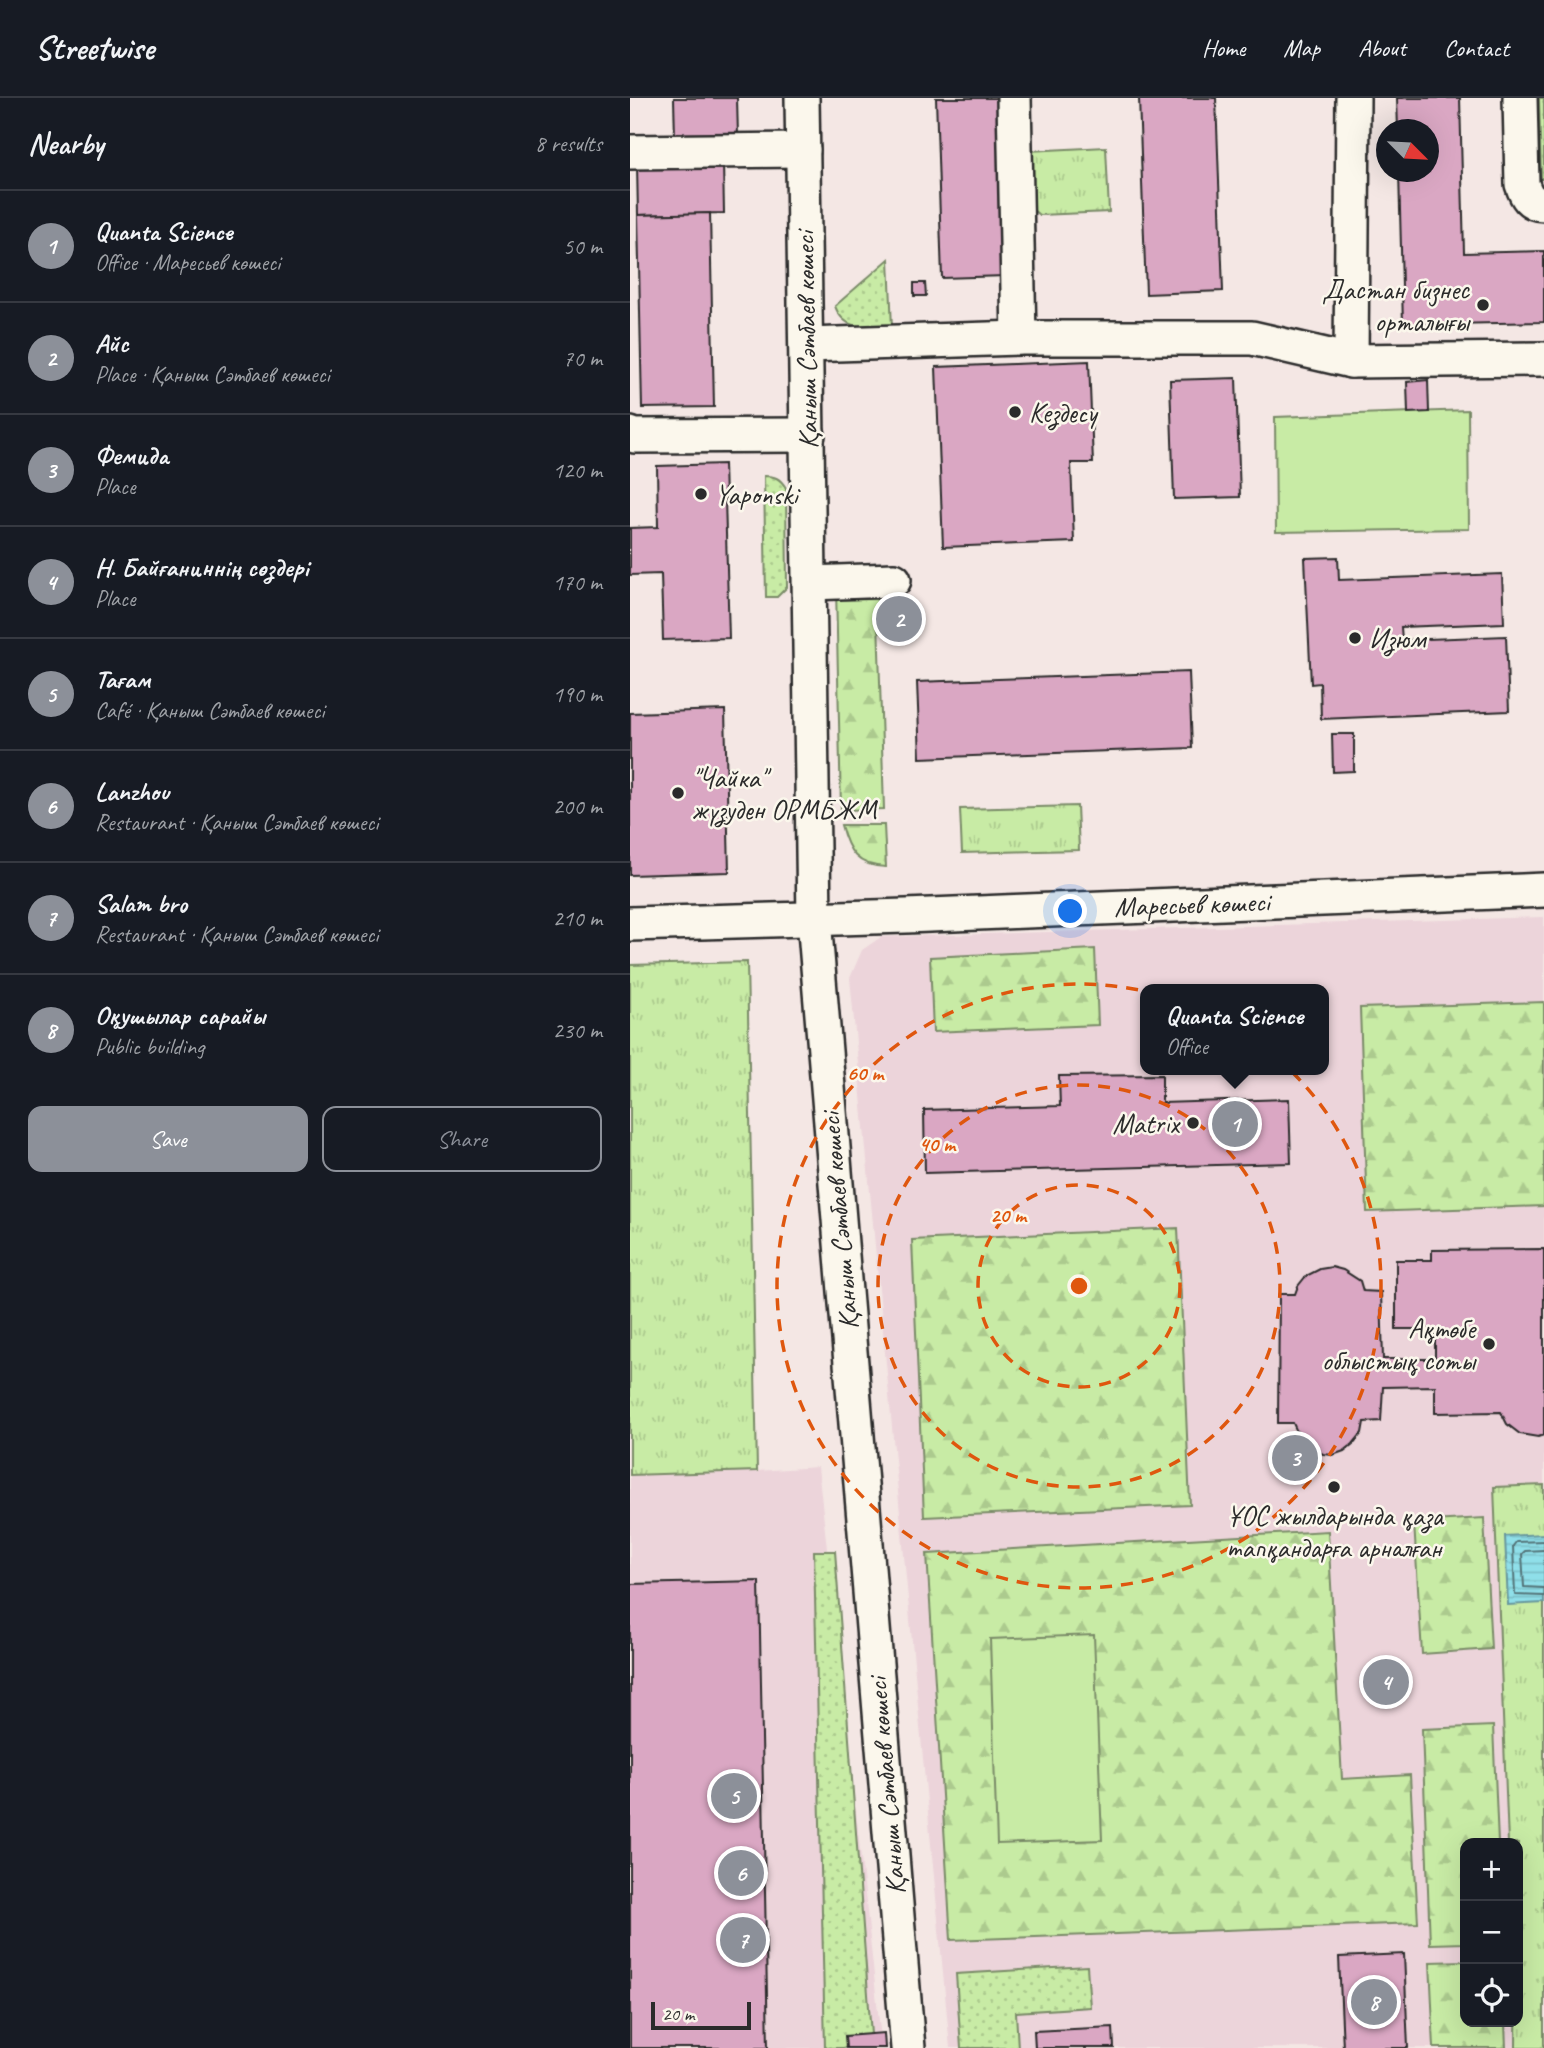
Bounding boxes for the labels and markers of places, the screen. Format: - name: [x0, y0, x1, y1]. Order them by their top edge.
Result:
- place label: Дастан бизнес орталығы: [1322, 272, 1471, 339]
- marker: Дастан бизнес орталығы: [1475, 297, 1491, 313]
- place label: Кездесу: [1029, 395, 1099, 431]
- marker: Кездесу: [1007, 404, 1023, 420]
- place label: Yaponski: [715, 477, 801, 512]
- marker: Yaponski: [693, 486, 709, 502]
- pin: 2: [876, 593, 922, 645]
- place label: Изюм: [1369, 621, 1428, 657]
- marker: Изюм: [1347, 630, 1363, 646]
- place label: "Чайка" жүзуден ОРМБЖМ: [692, 760, 878, 828]
- marker: "Чайка" жүзуден ОРМБЖМ: [670, 785, 686, 801]
- pin: 1: [1212, 1098, 1258, 1150]
- place label: Matrix: [1112, 1106, 1181, 1141]
- marker: Matrix: [1185, 1115, 1201, 1131]
- centre of rings: [1067, 1274, 1091, 1298]
- place label: Ақтөбе облыстық соты: [1322, 1311, 1477, 1378]
- marker: Ақтөбе облыстық соты: [1481, 1336, 1497, 1352]
- pin: 3: [1272, 1432, 1318, 1484]
- marker: ҰОС жылдарында қаза тапқандарға арналған: [1326, 1479, 1342, 1495]
- place label: ҰОС жылдарында қаза тапқандарға арналған: [1225, 1498, 1445, 1565]
- pin: 4: [1363, 1656, 1409, 1708]
- pin: 5: [711, 1770, 757, 1822]
- pin: 6: [718, 1847, 764, 1899]
- pin: 7: [720, 1914, 766, 1966]
- pin: 8: [1351, 1976, 1397, 2028]

